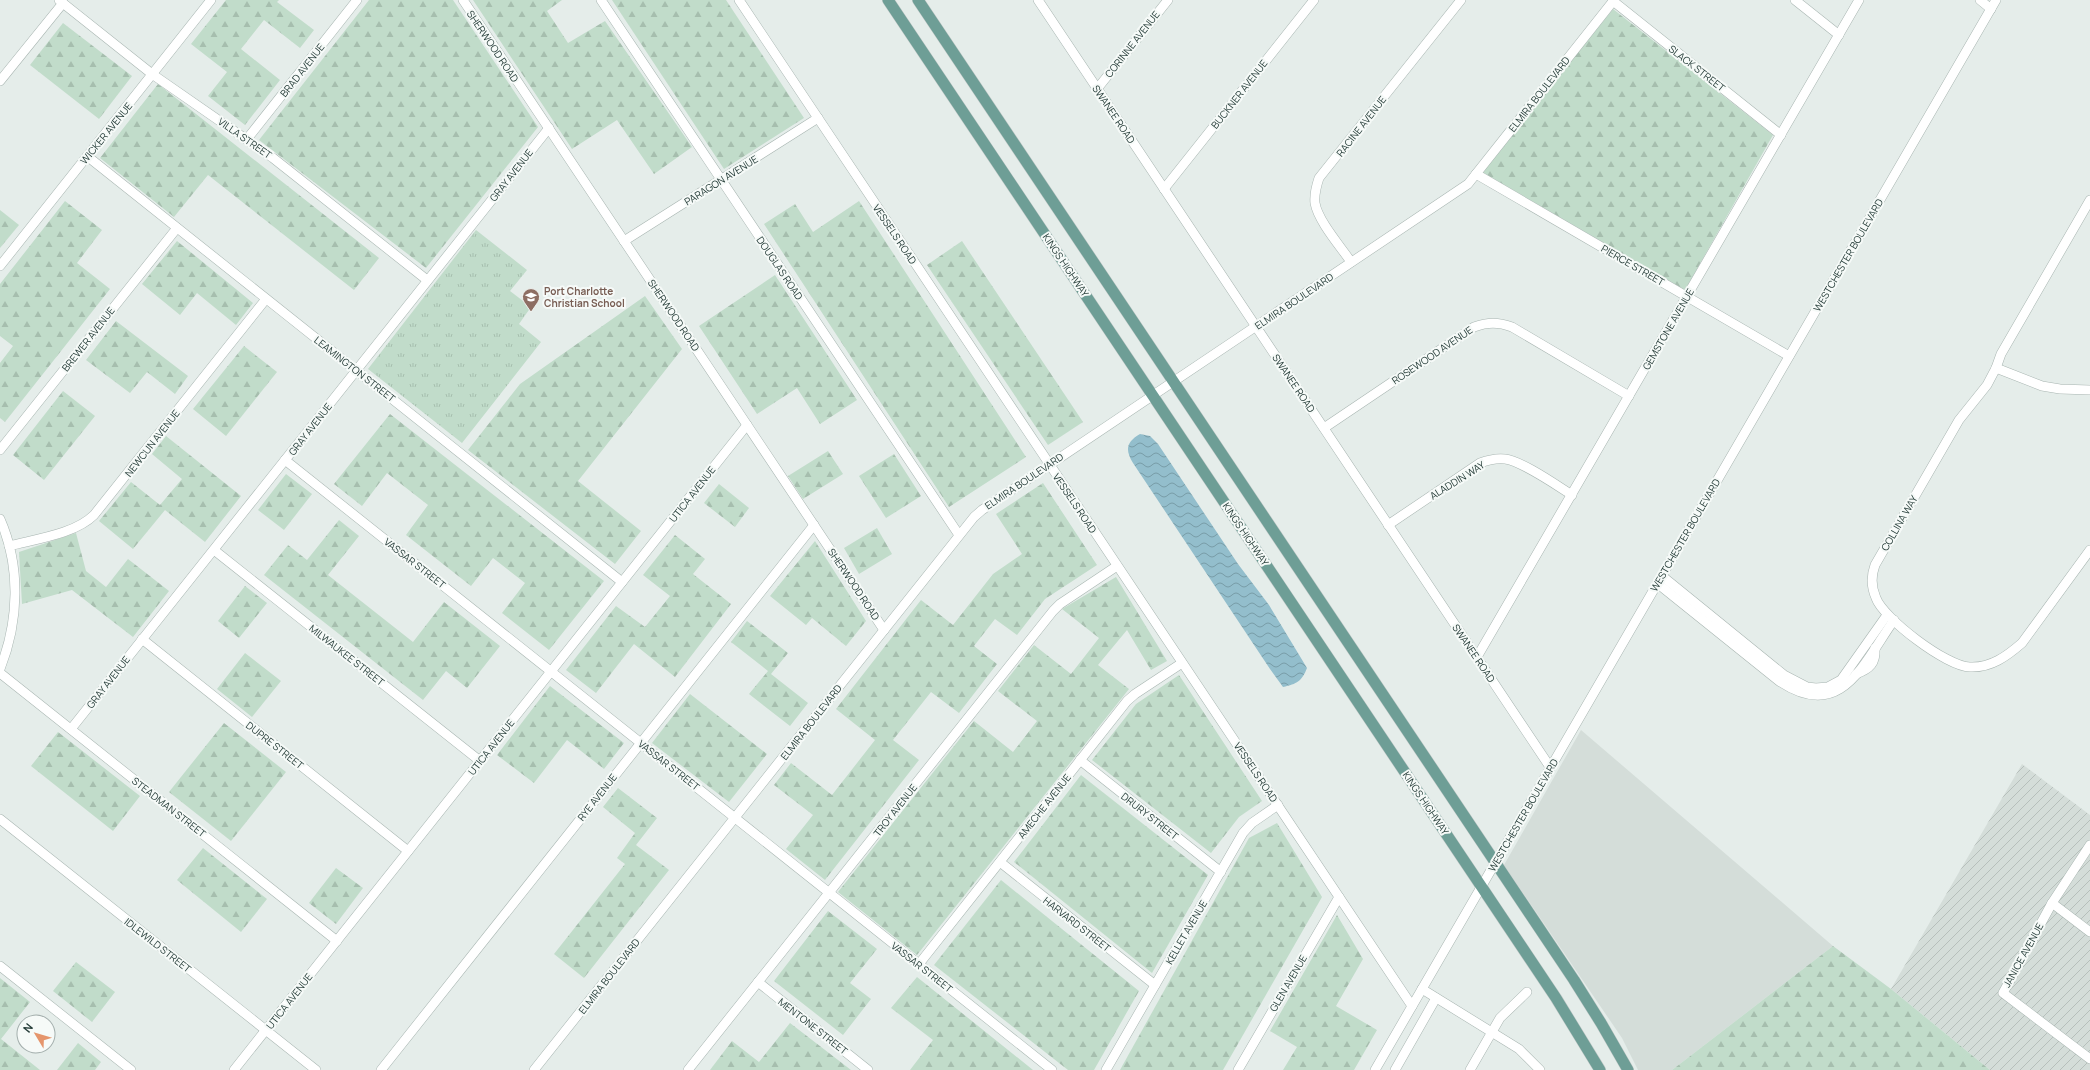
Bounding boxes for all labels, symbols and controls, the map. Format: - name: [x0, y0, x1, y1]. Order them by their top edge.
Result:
- street label: SHERWOOD ROAD: [464, 7, 522, 85]
- street label: CORINNE AVENUE: [1101, 7, 1163, 80]
- street label: BRAD AVENUE: [277, 40, 328, 100]
- street label: SLACK STREET: [1666, 42, 1728, 94]
- street label: ELMIRA BOULEVARD: [1505, 53, 1573, 135]
- street label: BUCKNER AVENUE: [1208, 56, 1271, 131]
- street label: SWANEE ROAD: [1089, 82, 1139, 146]
- street label: RACINE AVENUE: [1333, 93, 1389, 159]
- street label: WICKER AVENUE: [77, 99, 135, 167]
- street label: VILLA STREET: [215, 114, 275, 162]
- street label: GRAY AVENUE: [486, 146, 536, 204]
- street label: PARAGON AVENUE: [682, 152, 761, 208]
- street label: WESTCHESTER BOULEVARD: [1810, 196, 1886, 314]
- street label: VESSELS ROAD: [870, 201, 920, 267]
- street label: KINGS HIGHWAY: [1040, 231, 1093, 300]
- street label: DOUGLAS ROAD: [754, 233, 807, 303]
- street label: PIERCE STREET: [1599, 241, 1667, 289]
- street label: ELMIRA BOULEVARD: [1252, 269, 1336, 333]
- street label: SHERWOOD ROAD: [645, 276, 703, 354]
- place label: Port Charlotte Christian School: [544, 284, 625, 310]
- street label: GEMSTONE AVENUE: [1639, 285, 1697, 372]
- school or university icon: Port Charlotte Christian School: [521, 287, 541, 312]
- street label: BREWER AVENUE: [58, 304, 118, 374]
- street label: ROSEWOOD AVENUE: [1389, 323, 1475, 387]
- street label: LEAMINGTON STREET: [312, 333, 399, 405]
- street label: SWANEE ROAD: [1269, 351, 1319, 415]
- street label: GRAY AVENUE: [285, 400, 335, 458]
- street label: NEWCUN AVENUE: [121, 406, 183, 479]
- street label: ELMIRA BOULEVARD: [982, 449, 1066, 513]
- street label: ALADDIN WAY: [1427, 457, 1488, 502]
- street label: UTICA AVENUE: [666, 463, 718, 525]
- street label: VESSELS ROAD: [1050, 470, 1100, 536]
- street label: WESTCHESTER BOULEVARD: [1647, 476, 1723, 594]
- street label: COLLINA WAY: [1877, 492, 1921, 553]
- street label: KINGS HIGHWAY: [1220, 500, 1273, 569]
- street label: VASSAR STREET: [381, 535, 449, 591]
- street label: SHERWOOD ROAD: [825, 545, 883, 623]
- street label: MILWAUKEE STREET: [306, 621, 388, 689]
- street label: SWANEE ROAD: [1449, 621, 1499, 685]
- street label: GRAY AVENUE: [83, 653, 133, 711]
- street label: ELMIRA BOULEVARD: [777, 681, 845, 763]
- street label: UTICA AVENUE: [465, 716, 517, 778]
- street label: DUPRE STREET: [243, 718, 307, 772]
- street label: VASSAR STREET: [635, 737, 703, 793]
- street label: VESSELS ROAD: [1231, 739, 1281, 805]
- street label: WESTCHESTER BOULEVARD: [1485, 756, 1561, 874]
- street label: KINGS HIGHWAY: [1400, 769, 1453, 838]
- street label: RYE AVENUE: [574, 770, 620, 824]
- street label: AMECHE AVENUE: [1014, 770, 1074, 841]
- street label: STEADMAN STREET: [129, 774, 209, 840]
- street label: TROY AVENUE: [870, 781, 920, 839]
- street label: DRURY STREET: [1118, 789, 1182, 843]
- street label: HARVARD STREET: [1040, 893, 1114, 955]
- street label: KELLET AVENUE: [1162, 897, 1210, 967]
- street label: IDLEWILD STREET: [122, 914, 194, 976]
- street label: JANICE AVENUE: [1999, 920, 2047, 990]
- street label: ELMIRA BOULEVARD: [575, 935, 643, 1017]
- street label: VASSAR STREET: [888, 939, 956, 995]
- street label: GLEN AVENUE: [1266, 952, 1310, 1014]
- street label: UTICA AVENUE: [263, 970, 315, 1032]
- street label: MENTONE STREET: [775, 994, 851, 1058]
- north arrow: [16, 1014, 56, 1054]
- text: N: [19, 1020, 36, 1035]

